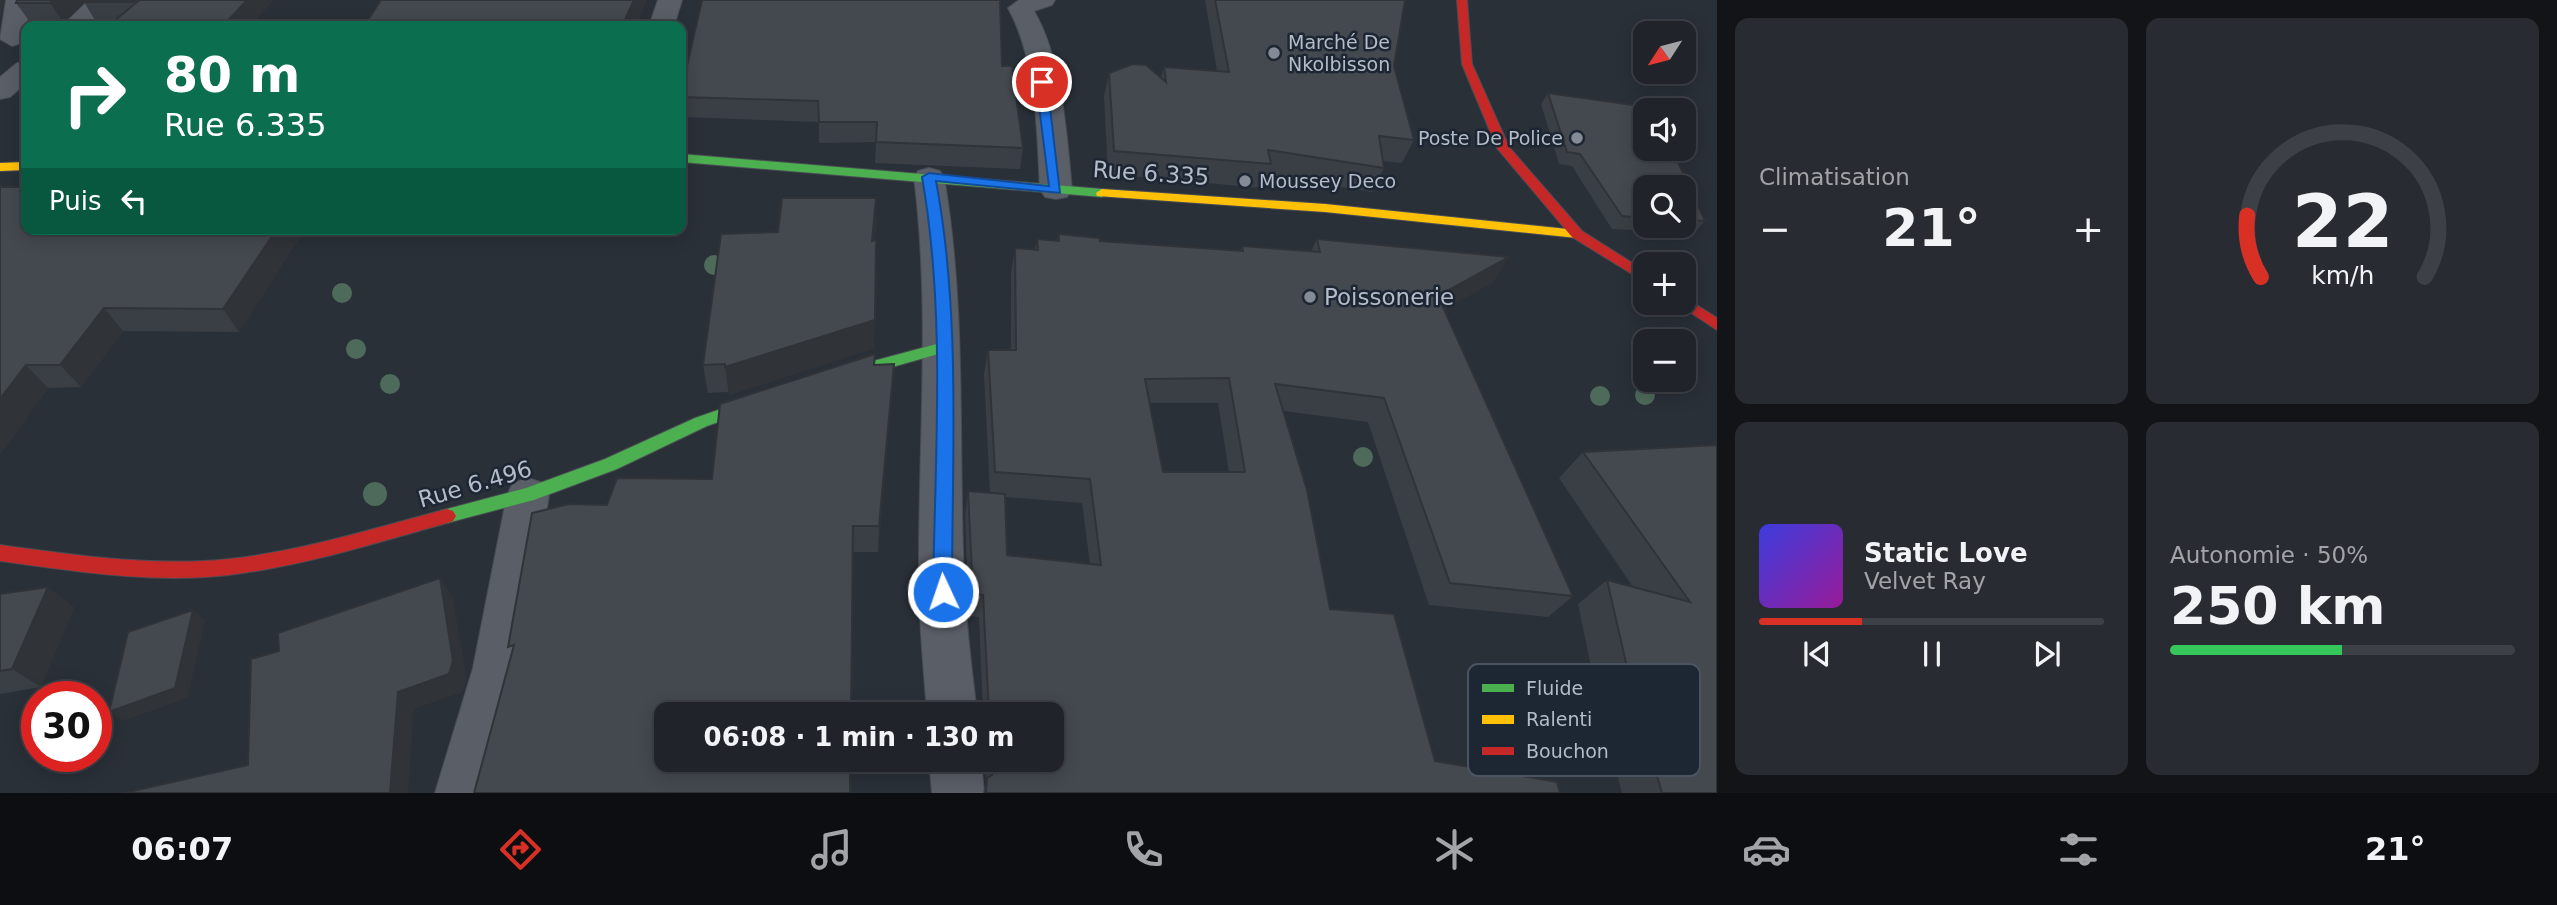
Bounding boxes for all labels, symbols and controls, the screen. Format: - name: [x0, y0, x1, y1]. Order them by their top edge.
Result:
- north arrow: [1633, 21, 1696, 84]
- map controls: [1633, 21, 1696, 392]
- place label: Marché De Nkolbisson: [1288, 31, 1390, 75]
- marker: Marché De Nkolbisson: [1266, 45, 1282, 61]
- text: 80 m: [164, 47, 300, 104]
- icon: right: [49, 49, 140, 140]
- pin: [1012, 52, 1072, 112]
- icon: arrive: [1023, 63, 1061, 101]
- button: sound: [1633, 98, 1696, 161]
- text: Rue 6.335: [164, 106, 327, 144]
- place label: Poste De Police: [1418, 127, 1563, 149]
- marker: Poste De Police: [1569, 130, 1585, 146]
- street label: Rue 6.335: [1092, 156, 1210, 190]
- text: Climatisation: [1759, 164, 1910, 190]
- place label: Moussey Deco: [1259, 170, 1396, 192]
- marker: Moussey Deco: [1237, 173, 1253, 189]
- button: search: [1633, 175, 1696, 238]
- text: 22: [2292, 179, 2393, 264]
- icon: left: [115, 182, 153, 220]
- text: Puis: [49, 186, 101, 216]
- text: 21°: [1882, 198, 1981, 258]
- text: −: [1759, 207, 1791, 251]
- text: +: [2072, 207, 2104, 251]
- button: +: [1633, 252, 1696, 315]
- text: km/h: [2311, 261, 2374, 290]
- place label: Poissonerie: [1324, 284, 1454, 310]
- marker: Poissonerie: [1302, 289, 1318, 305]
- button: −: [1633, 329, 1696, 392]
- street label: Rue 6.496: [415, 455, 535, 513]
- text: Static Love: [1864, 538, 2028, 568]
- text: Autonomie · 50%: [2170, 542, 2368, 568]
- position arrow: [906, 555, 980, 629]
- text: Velvet Ray: [1864, 568, 1986, 594]
- text: 250 km: [2170, 576, 2385, 636]
- icon: previous: [1798, 635, 1836, 673]
- icon: pause: [1913, 635, 1951, 673]
- icon: next: [2028, 635, 2066, 673]
- legend: [1468, 664, 1700, 776]
- text: Fluide: [1526, 677, 1583, 699]
- speed limit sign: 30: [21, 681, 112, 772]
- text: Ralenti: [1526, 708, 1592, 730]
- text: 06:08 · 1 min · 130 m: [704, 722, 1014, 752]
- text: Bouchon: [1526, 740, 1609, 762]
- icon: directions: [496, 825, 545, 874]
- icon: music: [807, 825, 856, 874]
- icon: phone: [1119, 825, 1168, 874]
- icon: climate: [1430, 825, 1479, 874]
- icon: car: [1742, 825, 1791, 874]
- icon: filters: [2054, 825, 2103, 874]
- text: 06:07: [131, 830, 233, 868]
- text: 21°: [2365, 830, 2426, 868]

